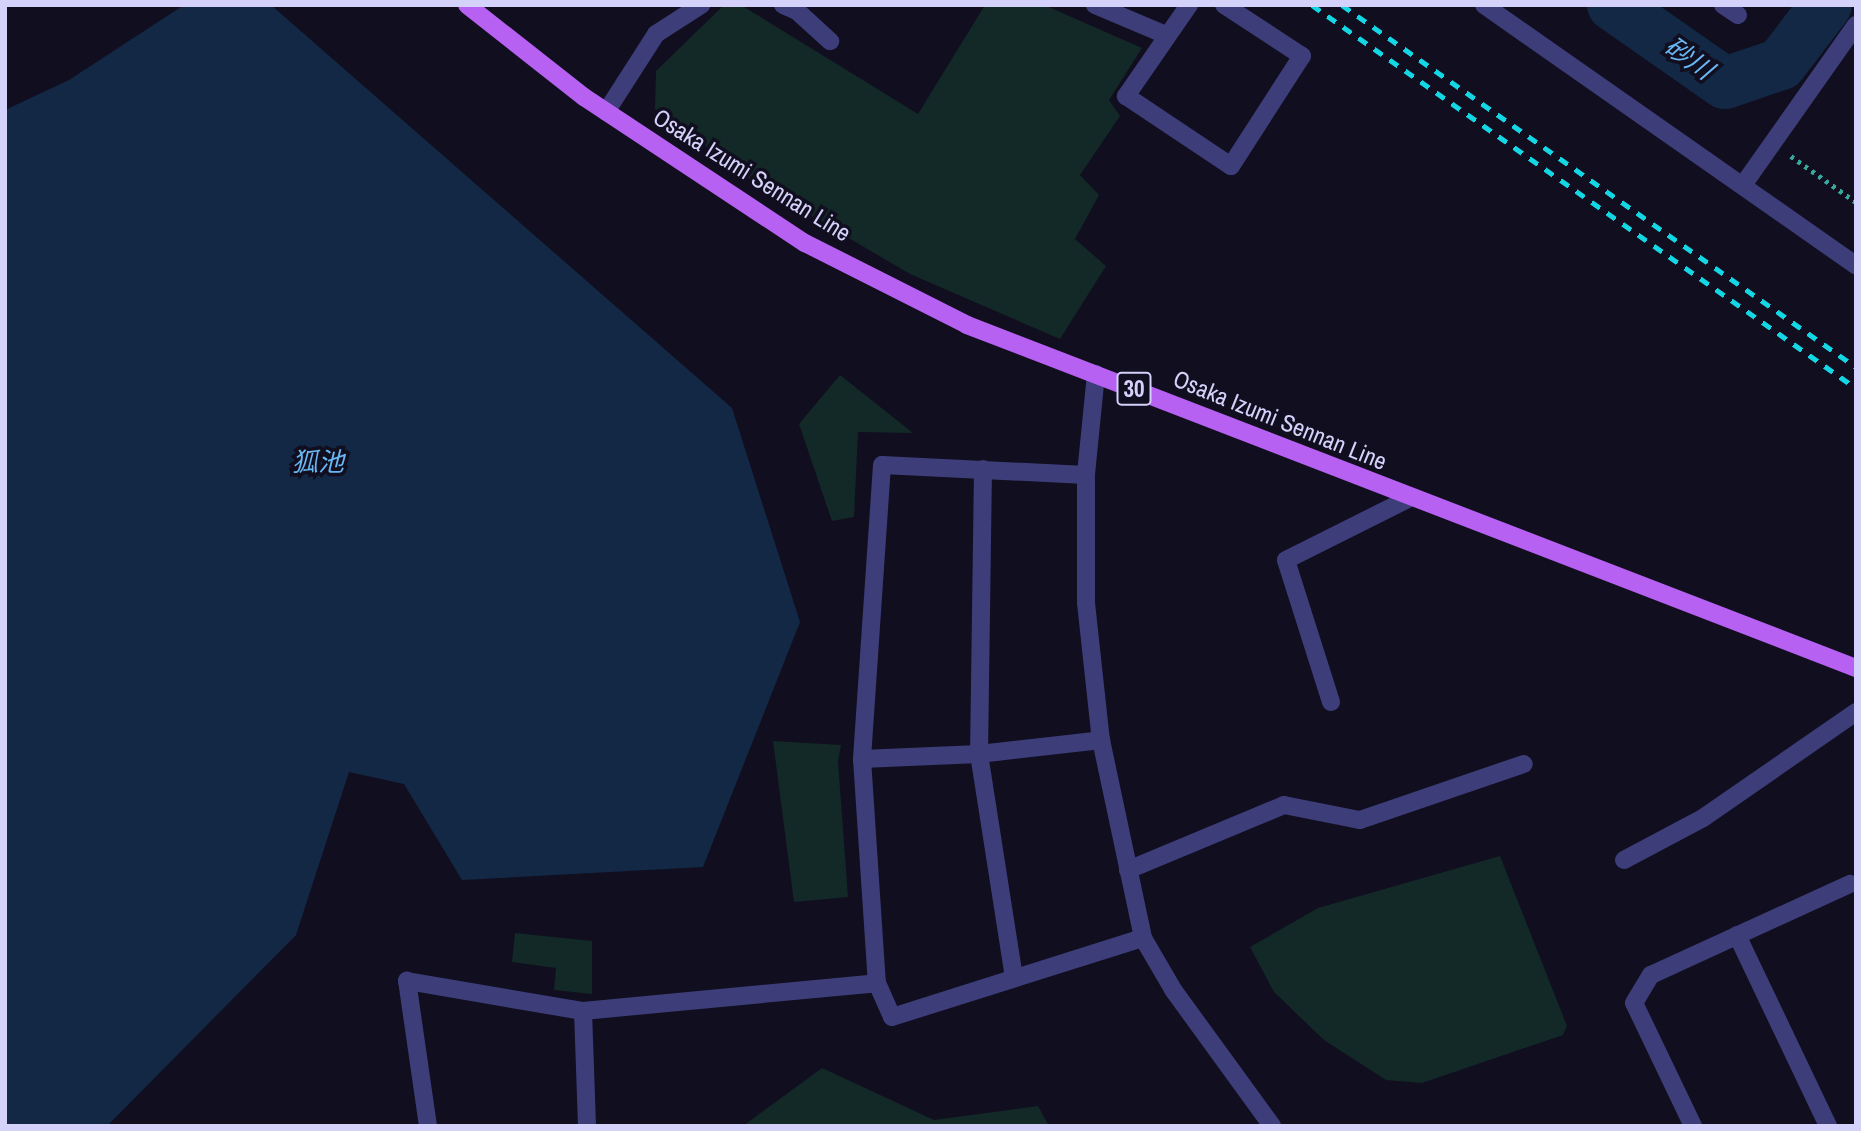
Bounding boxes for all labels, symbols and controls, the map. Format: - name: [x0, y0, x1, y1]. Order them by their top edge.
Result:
- water label: 砂川: [1659, 30, 1719, 86]
- street label: Osaka Izumi Sennan Line: [648, 102, 856, 248]
- street label: Osaka Izumi Sennan Line: [1169, 364, 1391, 476]
- road number: 30: [1116, 370, 1152, 408]
- water label: 狐池: [292, 446, 344, 478]

